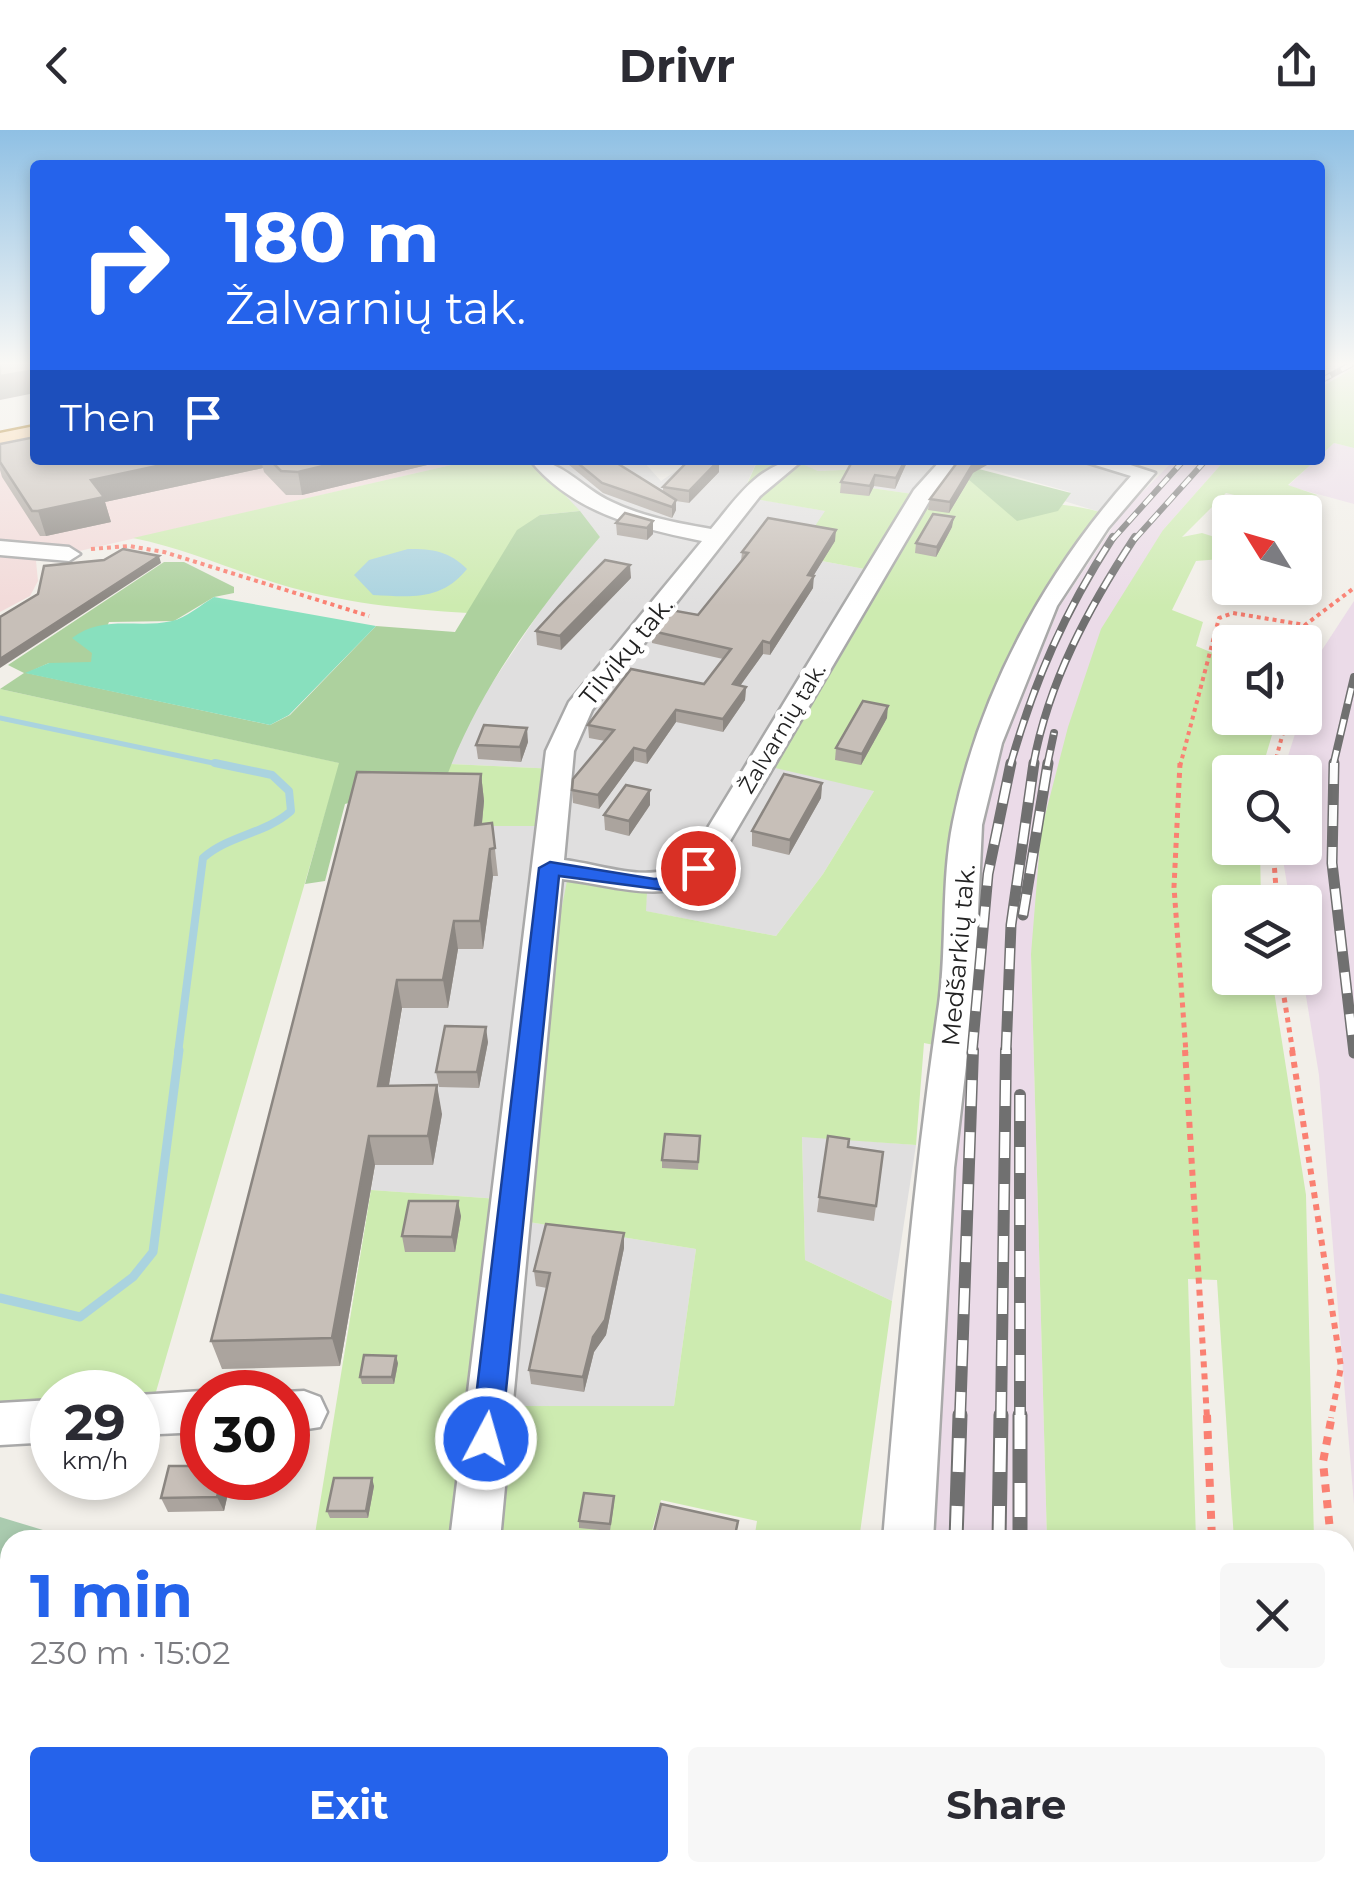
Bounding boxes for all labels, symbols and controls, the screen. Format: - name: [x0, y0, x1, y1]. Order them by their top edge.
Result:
- icon: back: [30, 38, 85, 93]
- text: Drivr: [619, 38, 735, 93]
- icon: share: [1269, 38, 1324, 93]
- text: 180 m: [225, 194, 439, 280]
- icon: right: [60, 200, 190, 330]
- text: Žalvarnių tak.: [225, 280, 526, 335]
- icon: arrive: [176, 390, 231, 445]
- text: Then: [60, 394, 156, 441]
- north arrow: [1212, 495, 1322, 605]
- map controls: [1212, 495, 1322, 995]
- street label: Tilvikų tak.: [573, 591, 679, 711]
- button: sound: [1212, 625, 1322, 735]
- street label: Žalvarnių tak.: [733, 658, 832, 798]
- button: search: [1212, 755, 1322, 865]
- pin: [656, 826, 741, 911]
- icon: arrive: [671, 841, 726, 896]
- street label: Medšarkių tak.: [935, 863, 981, 1047]
- button: layers: [1212, 885, 1322, 995]
- speed limit sign: 30: [180, 1370, 310, 1500]
- position arrow: [434, 1387, 538, 1491]
- text: 29: [64, 1392, 126, 1453]
- text: km/h: [62, 1445, 128, 1475]
- text: 1 min: [30, 1559, 193, 1632]
- button: close: [1220, 1563, 1325, 1668]
- text: 230 m · 15:02: [30, 1633, 230, 1672]
- button: Exit: [30, 1747, 668, 1862]
- button: Share: [688, 1747, 1325, 1862]

